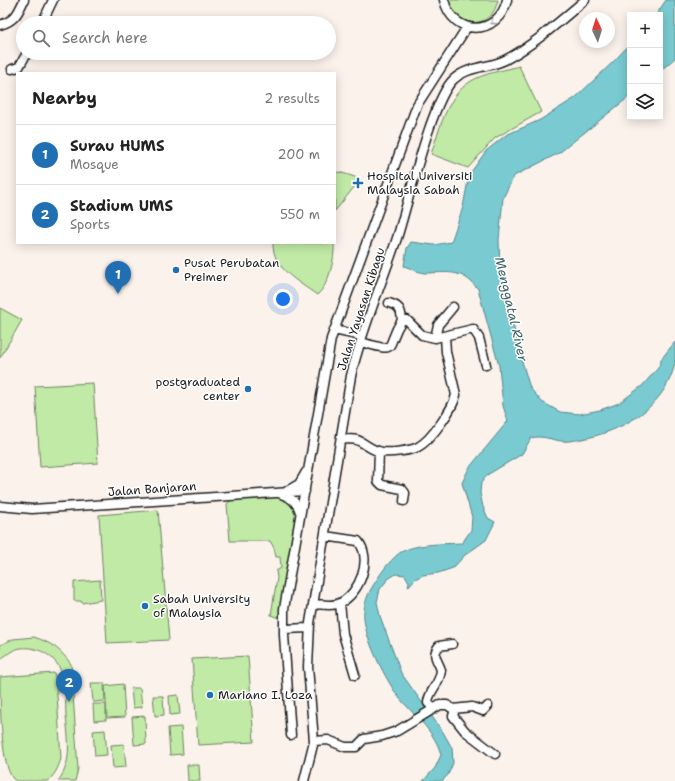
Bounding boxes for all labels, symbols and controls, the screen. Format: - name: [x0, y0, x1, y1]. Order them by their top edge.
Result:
- north arrow: [579, 12, 615, 48]
- map controls: [627, 12, 663, 120]
- button: +: [627, 12, 663, 48]
- search box: [16, 16, 336, 60]
- one-way arrow: [490, 17, 497, 24]
- icon: search: [30, 27, 52, 49]
- text: Search here: [62, 28, 148, 48]
- button: −: [627, 48, 663, 84]
- button: layers: [627, 84, 663, 120]
- text: Nearby: [32, 87, 97, 109]
- text: 2 results: [264, 90, 320, 107]
- text: Surau HUMS: [70, 136, 165, 156]
- text: 1: [42, 146, 48, 163]
- text: 200 m: [278, 146, 320, 163]
- text: Mosque: [70, 156, 119, 173]
- place label: Hospital Universiti Malaysia Sabah: [367, 168, 472, 198]
- marker: Hospital Universiti Malaysia Sabah: [352, 177, 364, 189]
- text: Stadium UMS: [70, 196, 173, 216]
- text: 2: [40, 206, 50, 223]
- text: 550 m: [280, 206, 320, 223]
- text: Sports: [70, 216, 110, 233]
- street label: Jalan Yayasan Kibagu: [334, 245, 388, 373]
- place label: Pusat Perubatan Preimer: [184, 255, 279, 285]
- water label: Menggatal River: [491, 255, 532, 364]
- pin: 1: [105, 261, 131, 294]
- marker: Pusat Perubatan Preimer: [171, 265, 181, 275]
- your location: [273, 289, 293, 309]
- place label: postgraduated center: [155, 374, 240, 404]
- marker: postgraduated center: [243, 384, 253, 394]
- street label: Jalan Banjaran: [107, 478, 197, 500]
- place label: Sabah University of Malaysia: [153, 591, 250, 621]
- marker: Sabah University of Malaysia: [140, 601, 150, 611]
- pin: 2: [56, 669, 82, 702]
- place label: Mariano I. Loza: [218, 687, 313, 703]
- marker: Mariano I. Loza: [205, 690, 215, 700]

